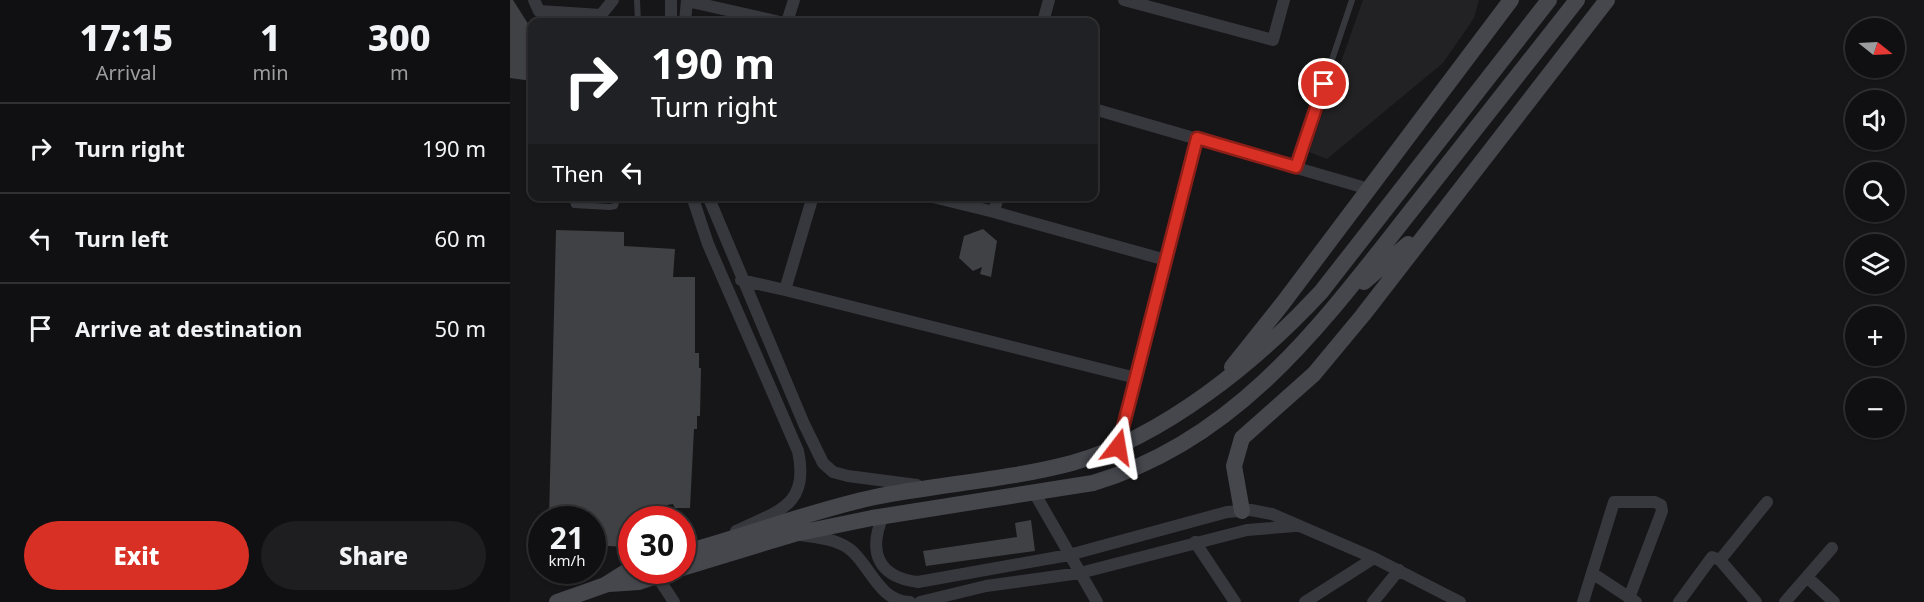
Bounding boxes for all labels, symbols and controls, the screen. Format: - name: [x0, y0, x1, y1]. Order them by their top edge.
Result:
- text: 17:15: [79, 13, 173, 62]
- text: 1: [260, 13, 281, 62]
- text: 300: [368, 13, 431, 62]
- north arrow: [1845, 18, 1905, 78]
- map controls: [1845, 18, 1905, 438]
- text: 190 m: [651, 34, 775, 91]
- icon: right: [552, 42, 630, 120]
- pin: [1298, 58, 1349, 109]
- text: Arrival: [96, 59, 157, 86]
- text: min: [252, 59, 289, 86]
- text: m: [390, 59, 409, 86]
- icon: arrive: [1307, 67, 1340, 100]
- text: Turn right: [651, 88, 777, 125]
- button: sound: [1845, 90, 1905, 150]
- icon: right: [24, 132, 57, 165]
- text: Turn right: [75, 133, 185, 163]
- text: 190 m: [422, 133, 486, 163]
- icon: left: [616, 156, 649, 189]
- text: Then: [552, 158, 604, 188]
- button: search: [1845, 162, 1905, 222]
- icon: left: [24, 222, 57, 255]
- text: Turn left: [75, 223, 169, 253]
- text: 60 m: [435, 223, 486, 253]
- button: layers: [1845, 234, 1905, 294]
- button: +: [1845, 306, 1905, 366]
- icon: arrive: [24, 312, 57, 345]
- text: Arrive at destination: [75, 313, 302, 343]
- text: 50 m: [435, 313, 486, 343]
- button: −: [1845, 378, 1905, 438]
- position arrow: [1086, 415, 1150, 479]
- speed limit sign: 30: [618, 506, 696, 584]
- text: 21: [550, 517, 584, 558]
- button: Exit: [24, 521, 249, 590]
- button: Share: [261, 521, 486, 590]
- text: km/h: [549, 550, 585, 570]

